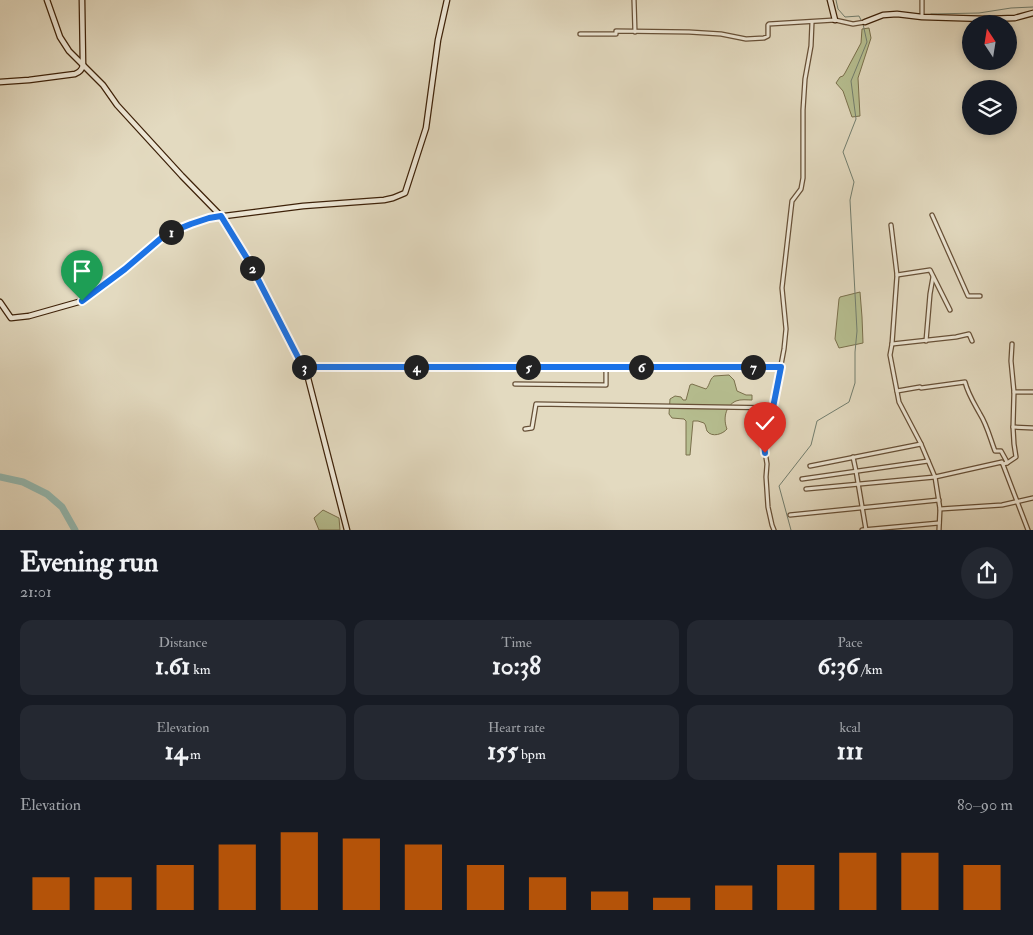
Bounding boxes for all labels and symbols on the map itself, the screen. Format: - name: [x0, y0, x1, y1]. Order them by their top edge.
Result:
- north arrow: [962, 15, 1018, 70]
- pin: 1: [158, 220, 184, 244]
- pin: [61, 250, 103, 301]
- pin: 2: [240, 256, 264, 280]
- pin: 3: [292, 354, 316, 380]
- pin: 4: [404, 354, 428, 380]
- pin: 5: [516, 354, 540, 380]
- pin: 6: [628, 354, 654, 380]
- pin: 7: [740, 354, 766, 380]
- pin: [744, 402, 786, 453]

